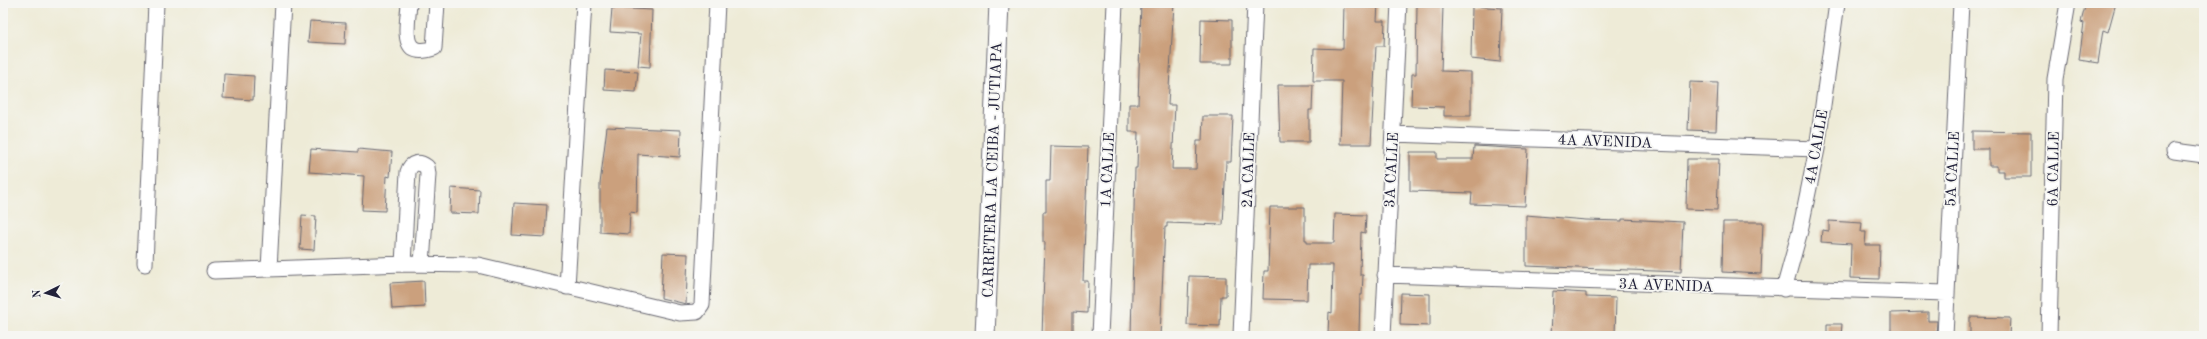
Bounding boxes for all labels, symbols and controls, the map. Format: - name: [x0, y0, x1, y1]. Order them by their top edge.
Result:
- street label: CARRETERA LA CEIBA - JUTIAPA: [982, 42, 1005, 298]
- street label: 4A CALLE: [1804, 109, 1831, 186]
- street label: 5A CALLE: [1944, 131, 1963, 207]
- street label: 6A CALLE: [2046, 131, 2063, 207]
- street label: 1A CALLE: [1099, 132, 1118, 208]
- street label: 2A CALLE: [1241, 132, 1258, 208]
- street label: 3A CALLE: [1383, 132, 1402, 208]
- street label: 4A AVENIDA: [1557, 133, 1653, 152]
- north arrow: [26, 273, 66, 313]
- street label: 3A AVENIDA: [1618, 277, 1714, 296]
- text: N: [32, 288, 43, 298]

